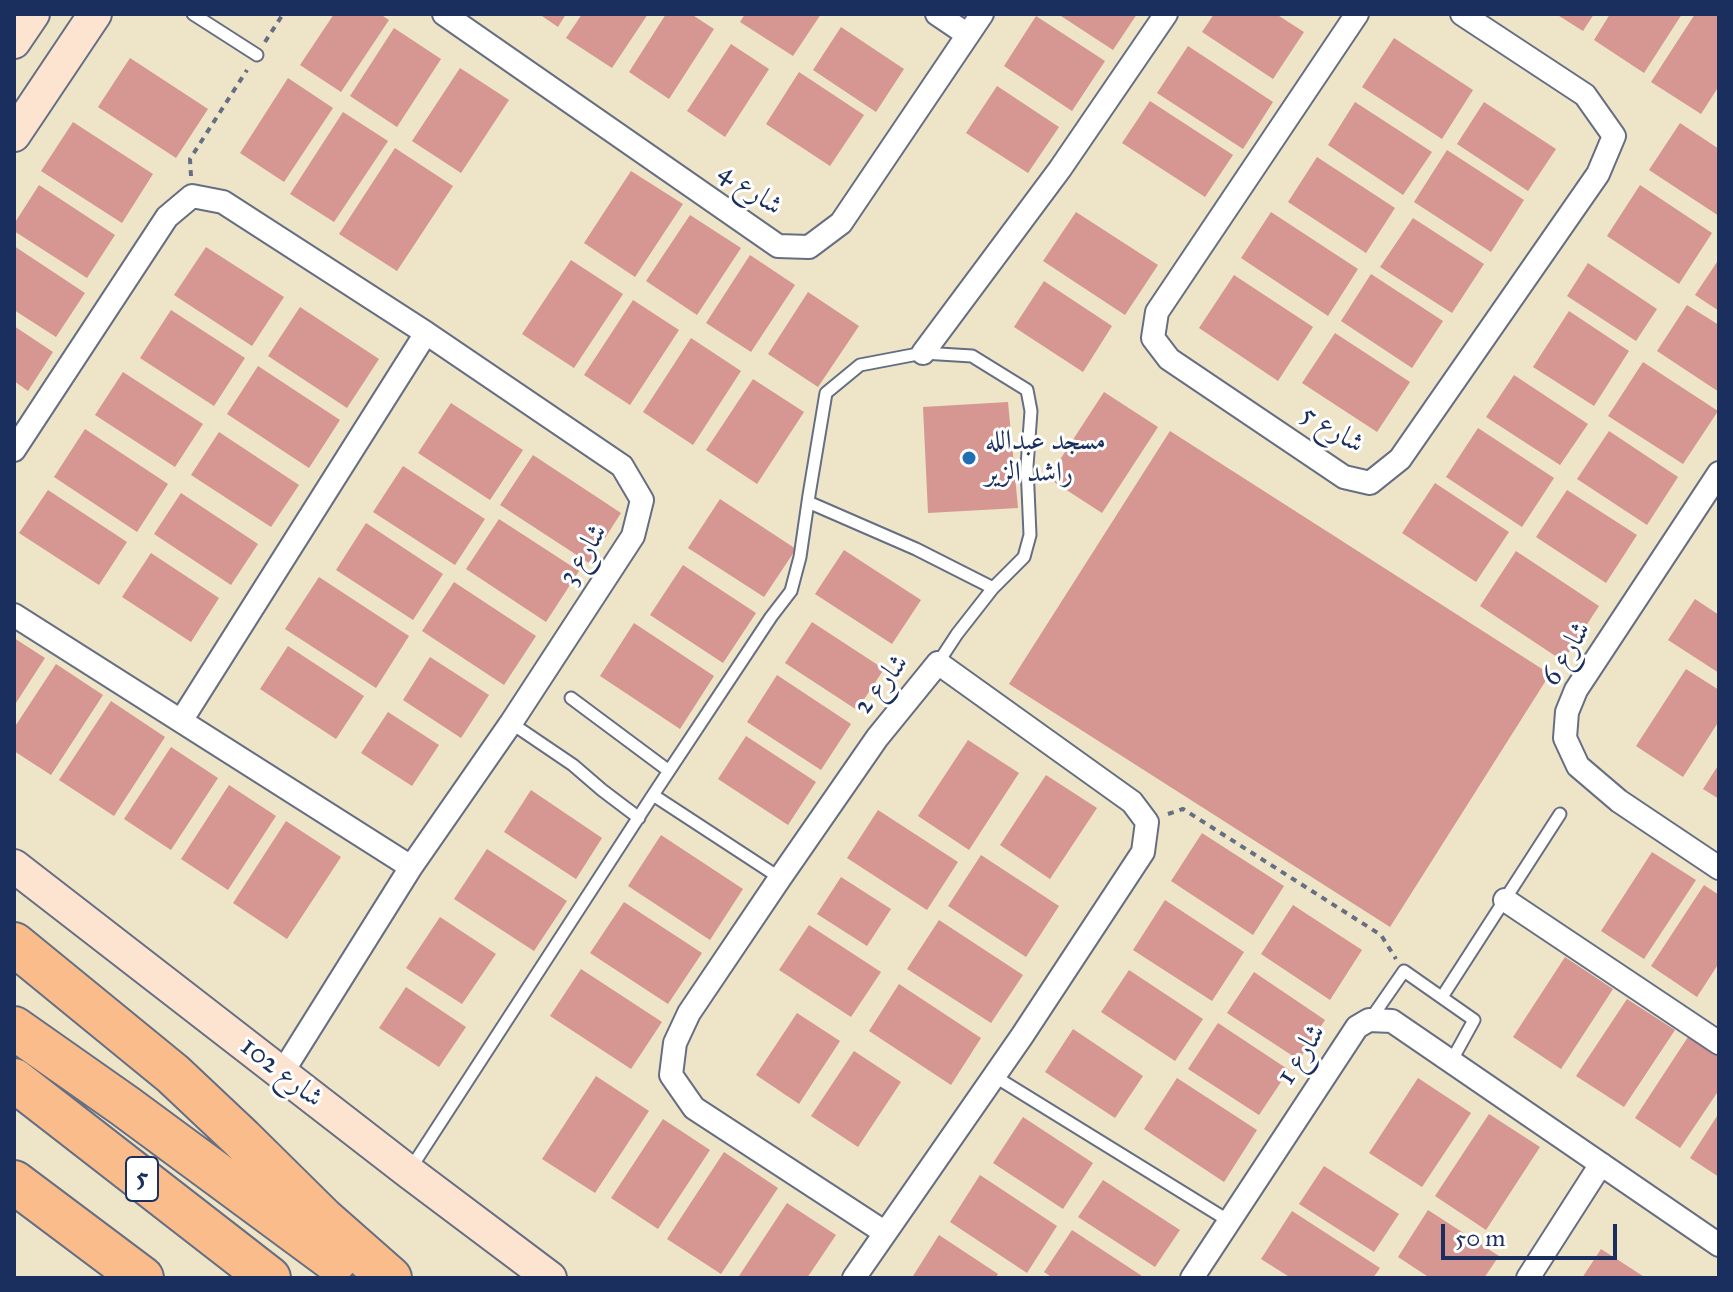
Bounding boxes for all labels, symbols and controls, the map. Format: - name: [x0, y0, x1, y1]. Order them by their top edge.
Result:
- street label: شارع 4: [712, 156, 788, 224]
- street label: شارع 5: [1294, 398, 1370, 462]
- place label: مسجد عبدالله راشد الزير: [985, 425, 1106, 491]
- marker: مسجد عبدالله راشد الزير: [960, 449, 978, 467]
- street label: شارع 3: [552, 518, 616, 592]
- street label: شارع 6: [1535, 616, 1599, 692]
- street label: شارع 2: [847, 648, 917, 722]
- street label: شارع 1: [1270, 1018, 1334, 1092]
- street label: شارع 102: [233, 1030, 329, 1116]
- road number: 5: [126, 1157, 158, 1201]
- scale bar: [1445, 1208, 1621, 1258]
- text: 50 m: [1455, 1223, 1505, 1253]

